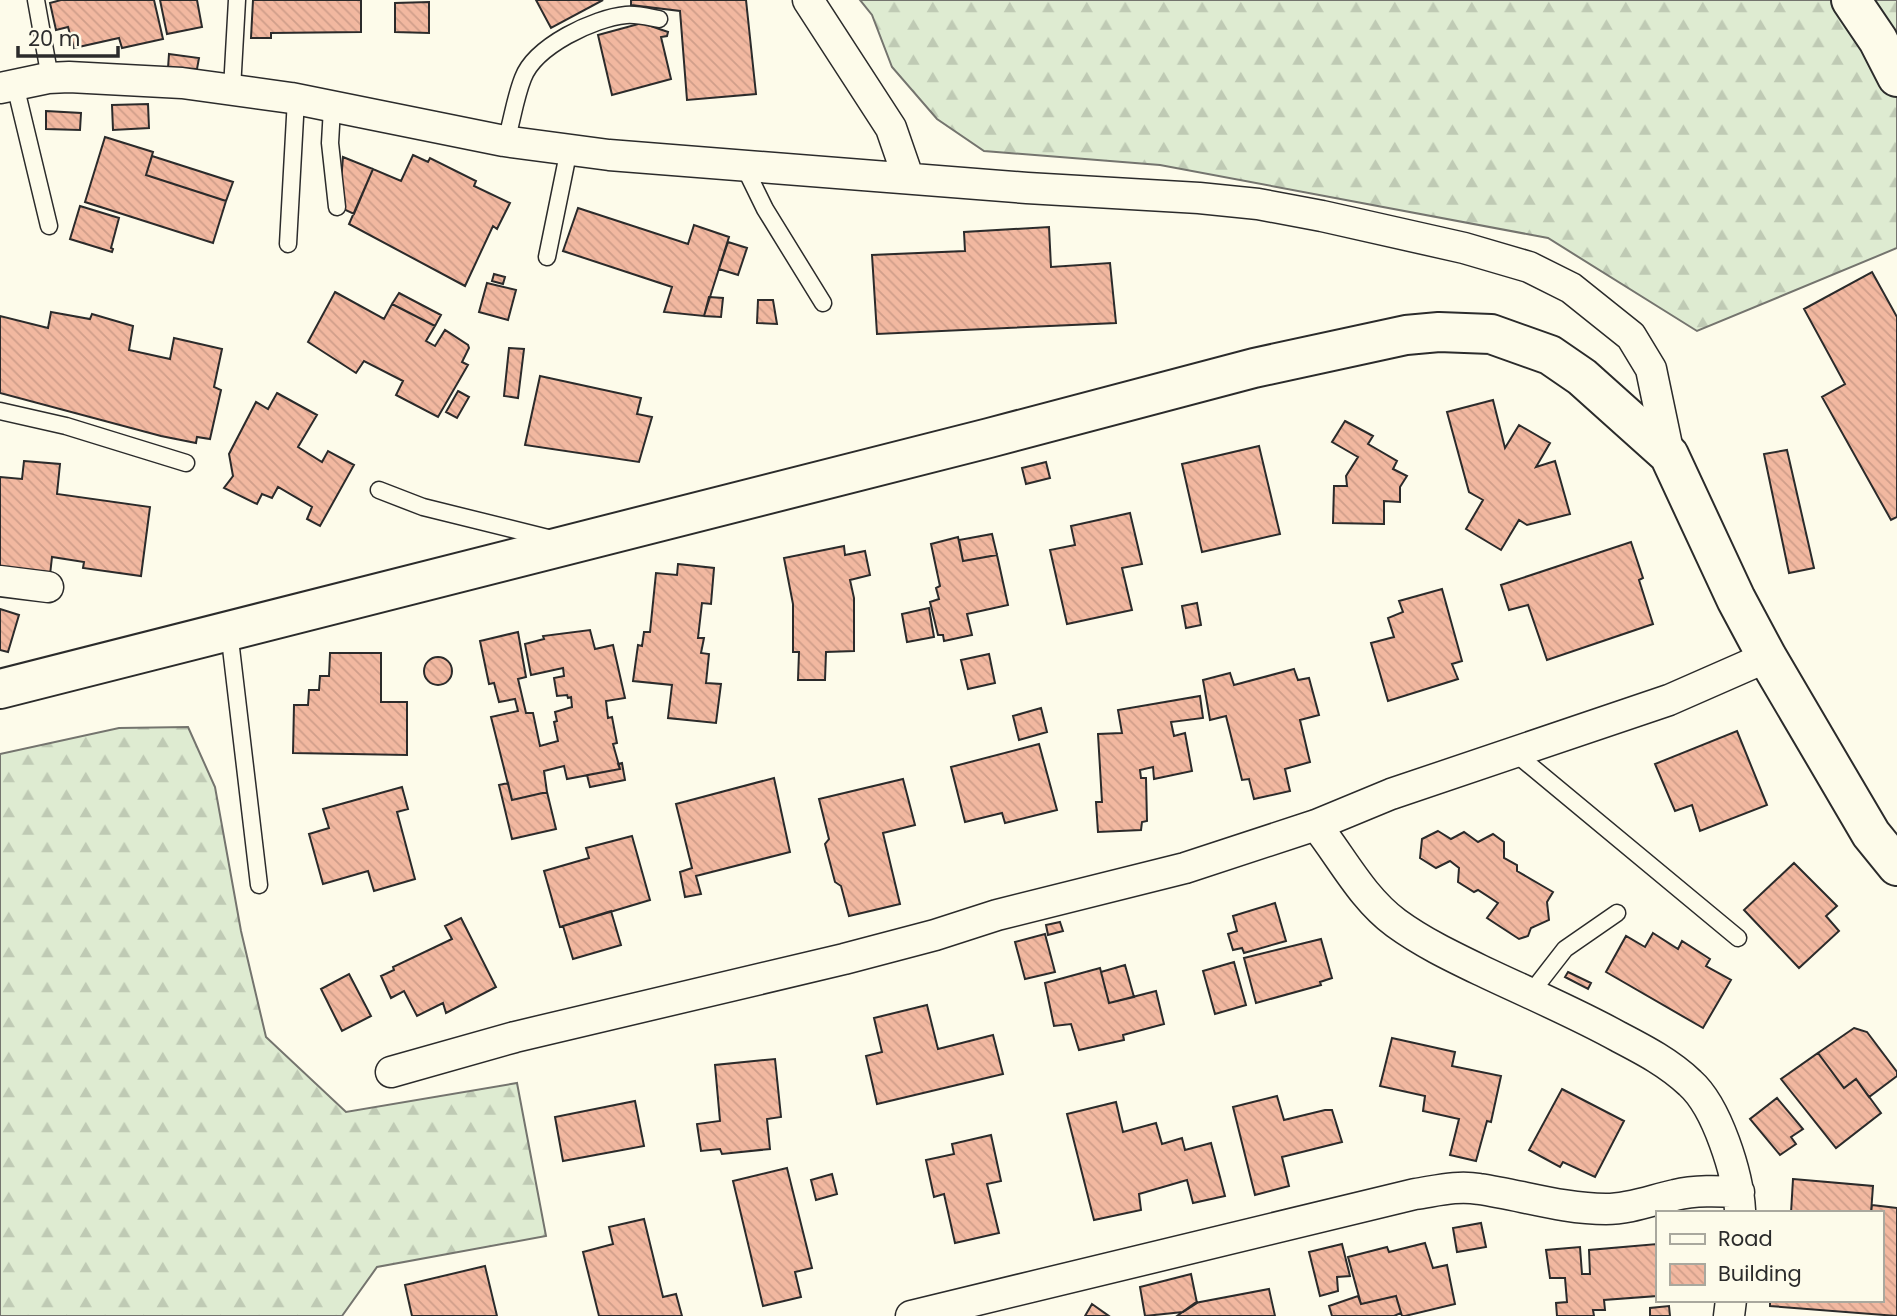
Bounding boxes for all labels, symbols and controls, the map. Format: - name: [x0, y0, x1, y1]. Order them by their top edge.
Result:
- scale bar: [18, 14, 117, 58]
- text: 20 m: [28, 24, 81, 53]
- legend: [1656, 1211, 1883, 1302]
- text: Road: [1718, 1224, 1773, 1253]
- text: Building: [1718, 1259, 1802, 1288]

